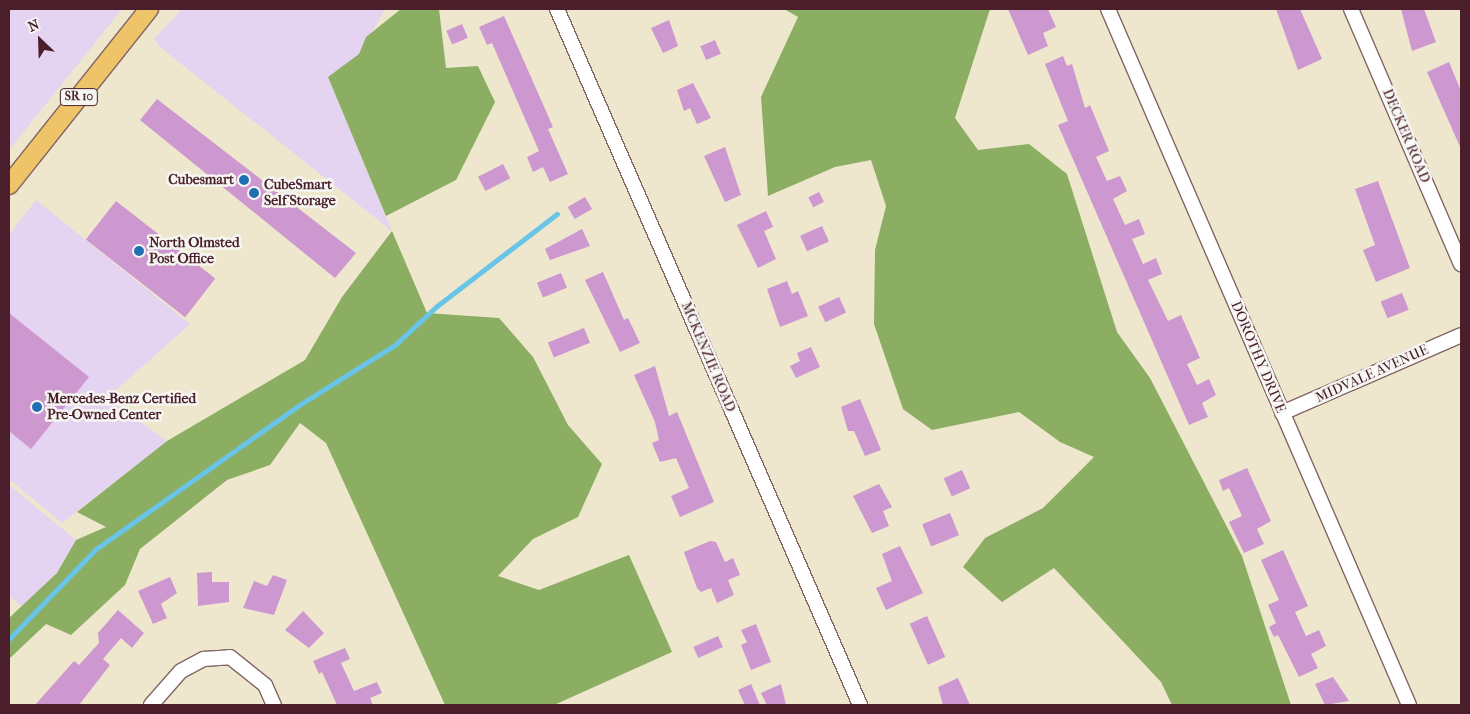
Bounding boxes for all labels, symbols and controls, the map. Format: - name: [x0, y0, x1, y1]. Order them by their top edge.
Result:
- north arrow: [15, 15, 65, 65]
- text: N: [25, 16, 42, 36]
- street label: DECKER ROAD: [1379, 86, 1433, 186]
- road number: SR 10: [59, 88, 99, 106]
- place label: Cubesmart: [168, 172, 234, 188]
- marker: Cubesmart: [238, 174, 250, 186]
- place label: CubeSmart Self Storage: [264, 177, 336, 210]
- marker: CubeSmart Self Storage: [248, 187, 260, 199]
- place label: North Olmsted Post Office: [149, 235, 240, 268]
- marker: North Olmsted Post Office: [133, 245, 145, 257]
- street label: MCKENZIE ROAD: [677, 299, 739, 415]
- street label: DOROTHY DRIVE: [1227, 299, 1289, 415]
- street label: MIDVALE AVENUE: [1313, 342, 1431, 406]
- place label: Mercedes-Benz Certified Pre-Owned Center: [47, 391, 196, 424]
- marker: Mercedes-Benz Certified Pre-Owned Center: [31, 401, 43, 413]

